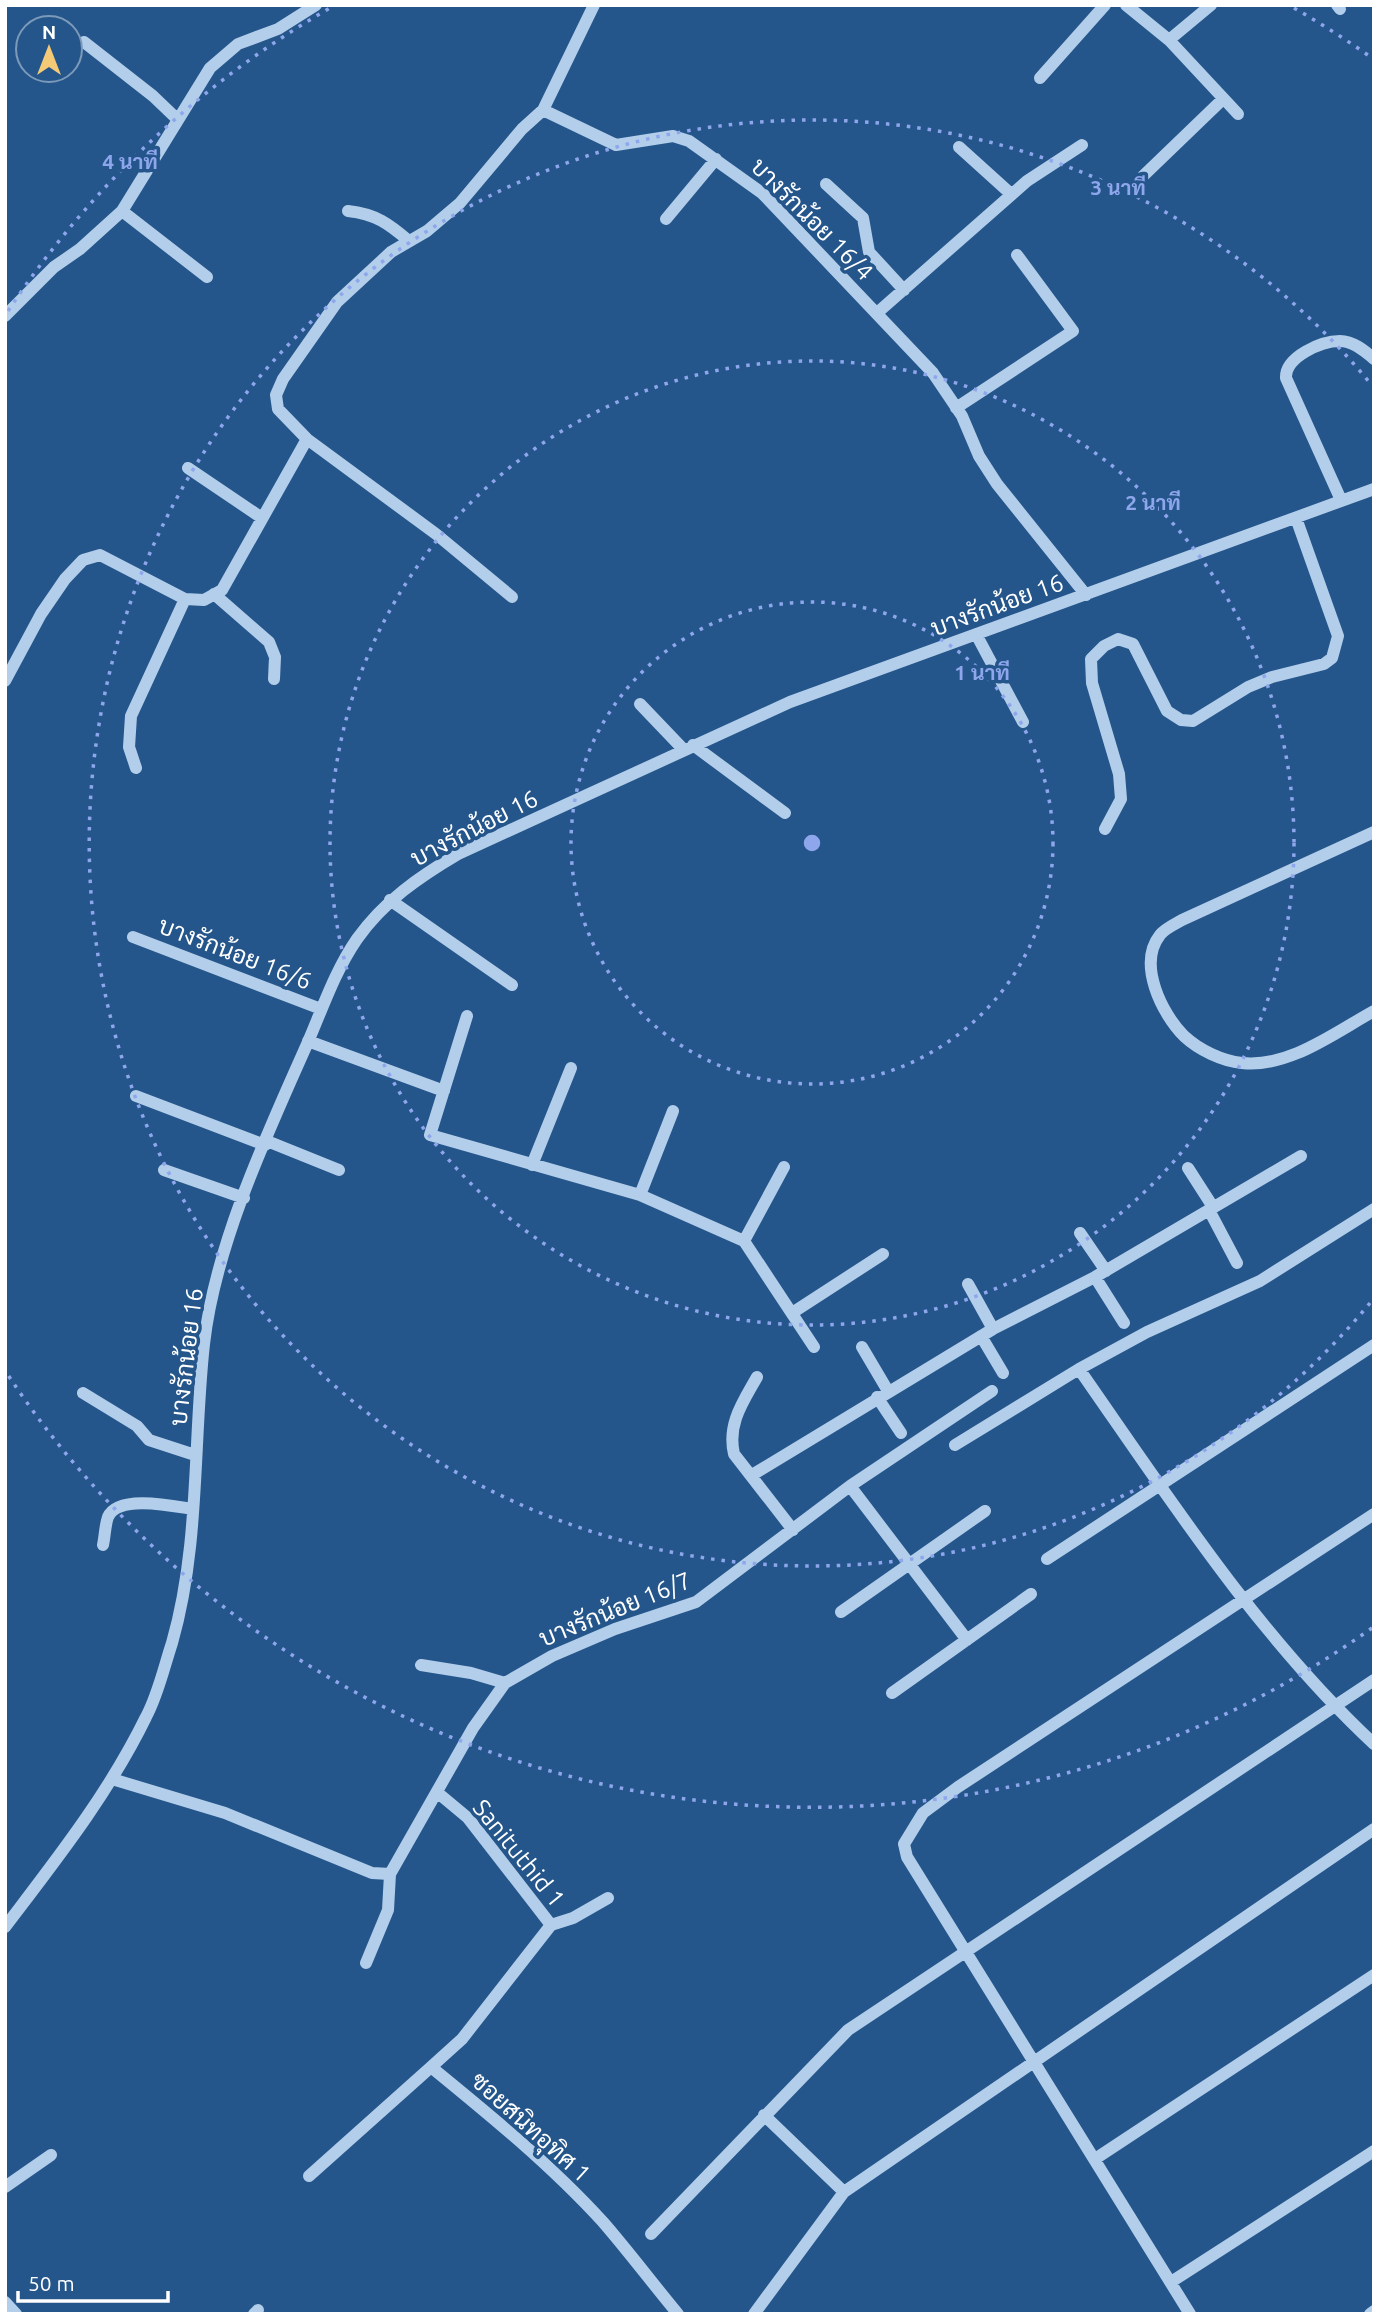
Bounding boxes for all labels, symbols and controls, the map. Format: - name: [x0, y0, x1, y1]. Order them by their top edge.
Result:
- north arrow: [14, 14, 84, 84]
- text: N: [42, 21, 56, 43]
- text: 4 นาที: [102, 149, 158, 173]
- street label: บางรักน้อย 16/4: [745, 152, 879, 286]
- text: 3 นาที: [1090, 175, 1146, 199]
- text: 2 นาที: [1125, 490, 1181, 514]
- street label: บางรักน้อย 16: [927, 568, 1067, 641]
- text: 1 นาที: [954, 660, 1010, 684]
- street label: บางรักน้อย 16: [405, 783, 542, 872]
- centre of rings: [800, 831, 824, 855]
- street label: บางรักน้อย 16/6: [155, 911, 316, 995]
- street label: บางรักน้อย 16: [163, 1286, 208, 1428]
- street label: บางรักน้อย 16/7: [535, 1565, 695, 1652]
- street label: Sanituthid 1: [468, 1794, 570, 1912]
- street label: ซอยสนิทอุทิศ 1: [464, 2066, 596, 2190]
- scale bar: [18, 2260, 168, 2304]
- text: 50 m: [28, 2271, 75, 2295]

